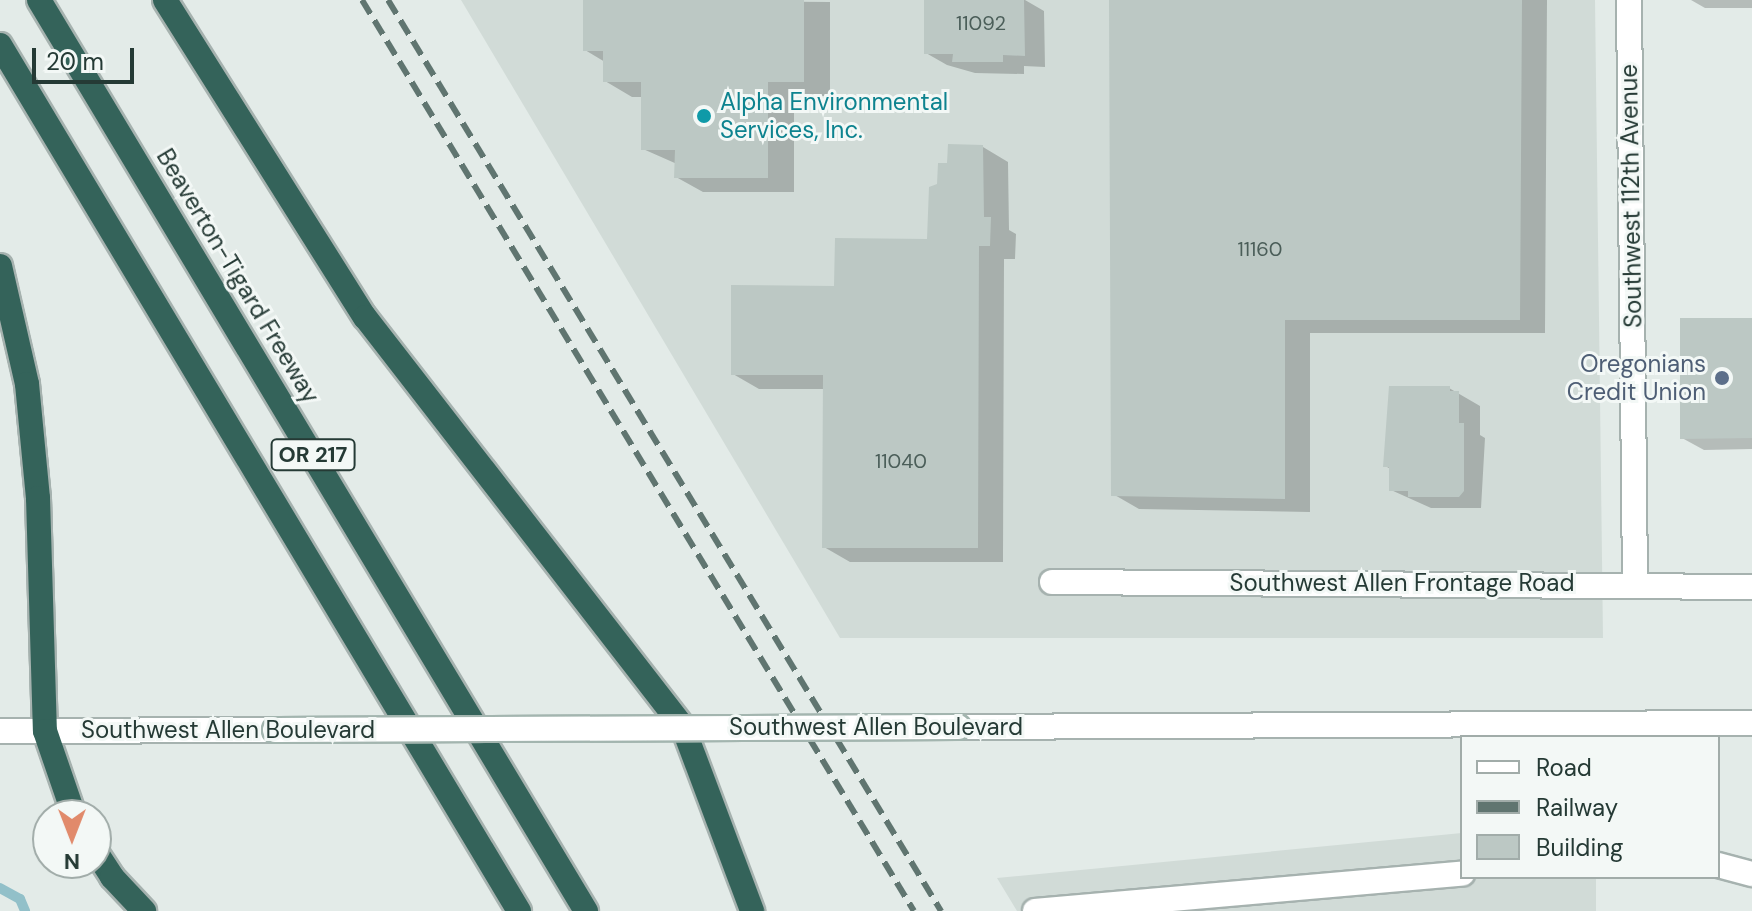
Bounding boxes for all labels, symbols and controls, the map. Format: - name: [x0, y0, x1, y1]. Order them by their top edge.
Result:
- house number: 11092: [956, 11, 1006, 35]
- scale bar: [36, 32, 138, 82]
- text: 20 m: [46, 46, 104, 77]
- street label: Southwest 112th Avenue: [1614, 64, 1648, 328]
- place label: Alpha Environmental Services, Inc.: [720, 88, 948, 144]
- marker: Alpha Environmental Services, Inc.: [695, 107, 713, 125]
- street label: Beaverton-Tigard Freeway: [151, 144, 325, 408]
- house number: 11160: [1238, 237, 1282, 261]
- place label: Oregonians Credit Union: [1567, 350, 1706, 406]
- marker: Oregonians Credit Union: [1713, 369, 1731, 387]
- road number: OR 217: [269, 437, 357, 473]
- house number: 11040: [875, 449, 927, 473]
- street label: Southwest Allen Frontage Road: [1230, 569, 1574, 597]
- street label: Southwest Allen Boulevard: [729, 713, 1023, 741]
- street label: Southwest Allen Boulevard: [81, 716, 375, 744]
- legend: [1460, 735, 1720, 879]
- text: Road: [1536, 752, 1592, 783]
- text: Railway: [1536, 792, 1618, 823]
- north arrow: [32, 799, 112, 879]
- text: Building: [1536, 832, 1623, 863]
- text: N: [64, 847, 80, 876]

